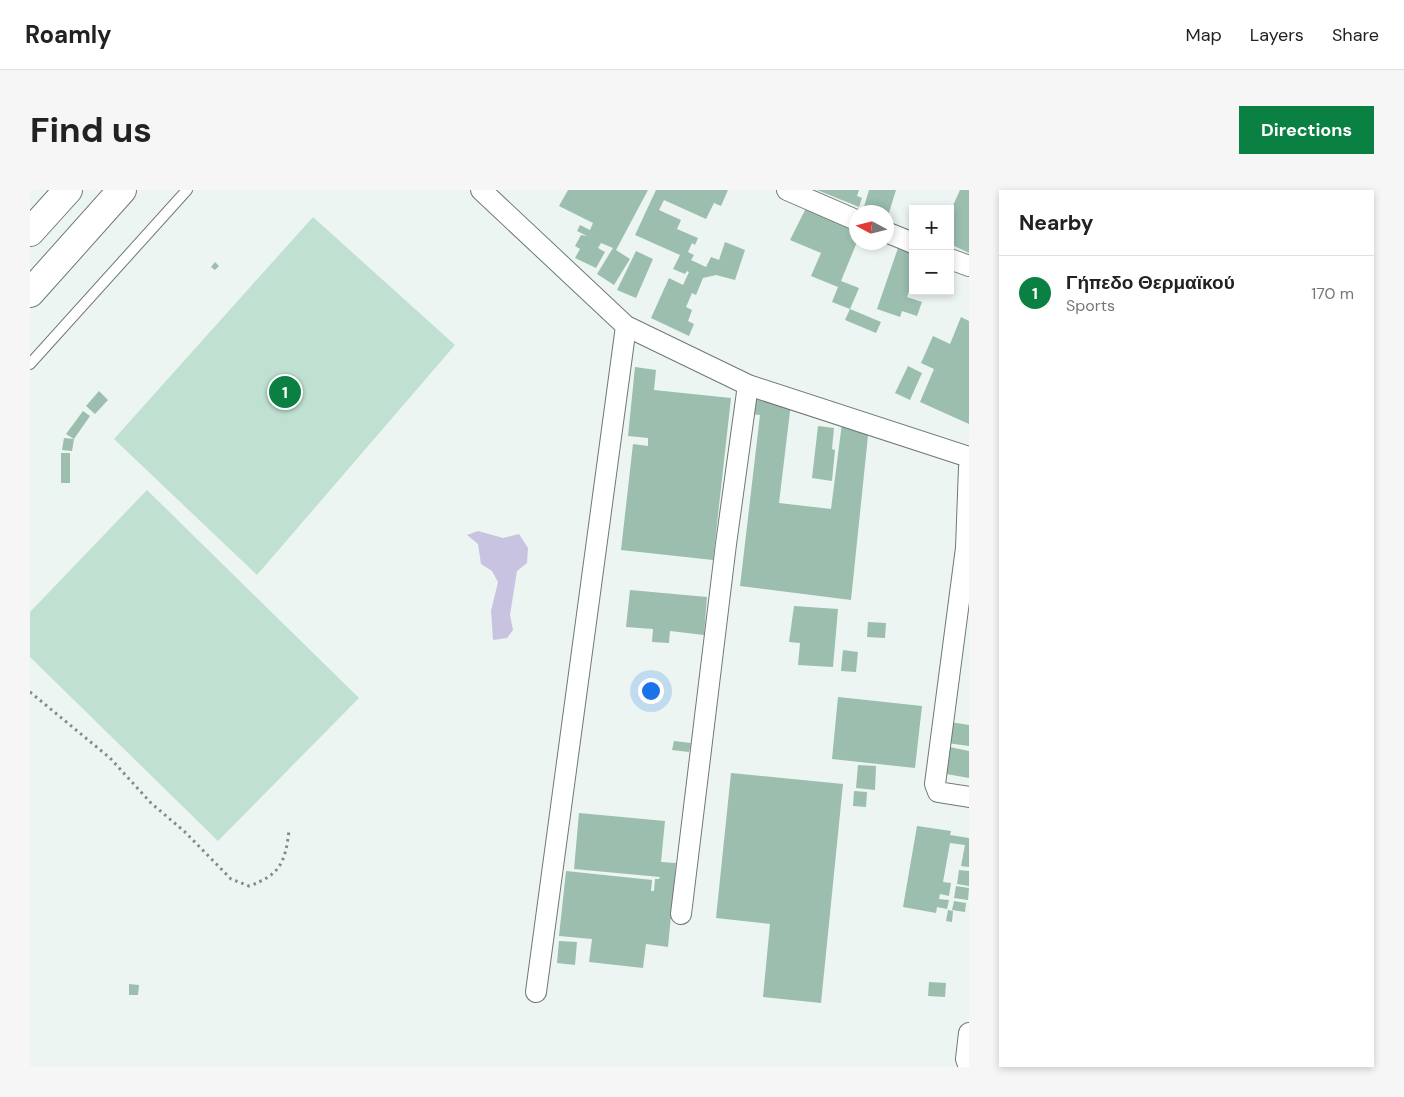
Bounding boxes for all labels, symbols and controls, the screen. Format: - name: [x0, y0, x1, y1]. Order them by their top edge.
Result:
- text: Roamly: [25, 19, 112, 50]
- text: Map: [1186, 23, 1222, 47]
- text: Layers: [1250, 23, 1304, 47]
- text: Share: [1332, 23, 1379, 47]
- button: Directions: [1239, 106, 1374, 154]
- text: Find us: [30, 107, 152, 153]
- north arrow: [849, 205, 894, 250]
- map controls: [909, 205, 954, 295]
- button: +: [909, 205, 954, 250]
- text: Nearby: [1019, 209, 1093, 237]
- button: −: [909, 250, 954, 295]
- text: Γήπεδο Θερμαϊκού: [1066, 270, 1235, 295]
- text: 1: [1032, 283, 1038, 304]
- text: 170 m: [1311, 283, 1354, 304]
- text: Sports: [1066, 295, 1115, 316]
- pin: 1: [269, 373, 301, 411]
- your location: [638, 678, 664, 704]

